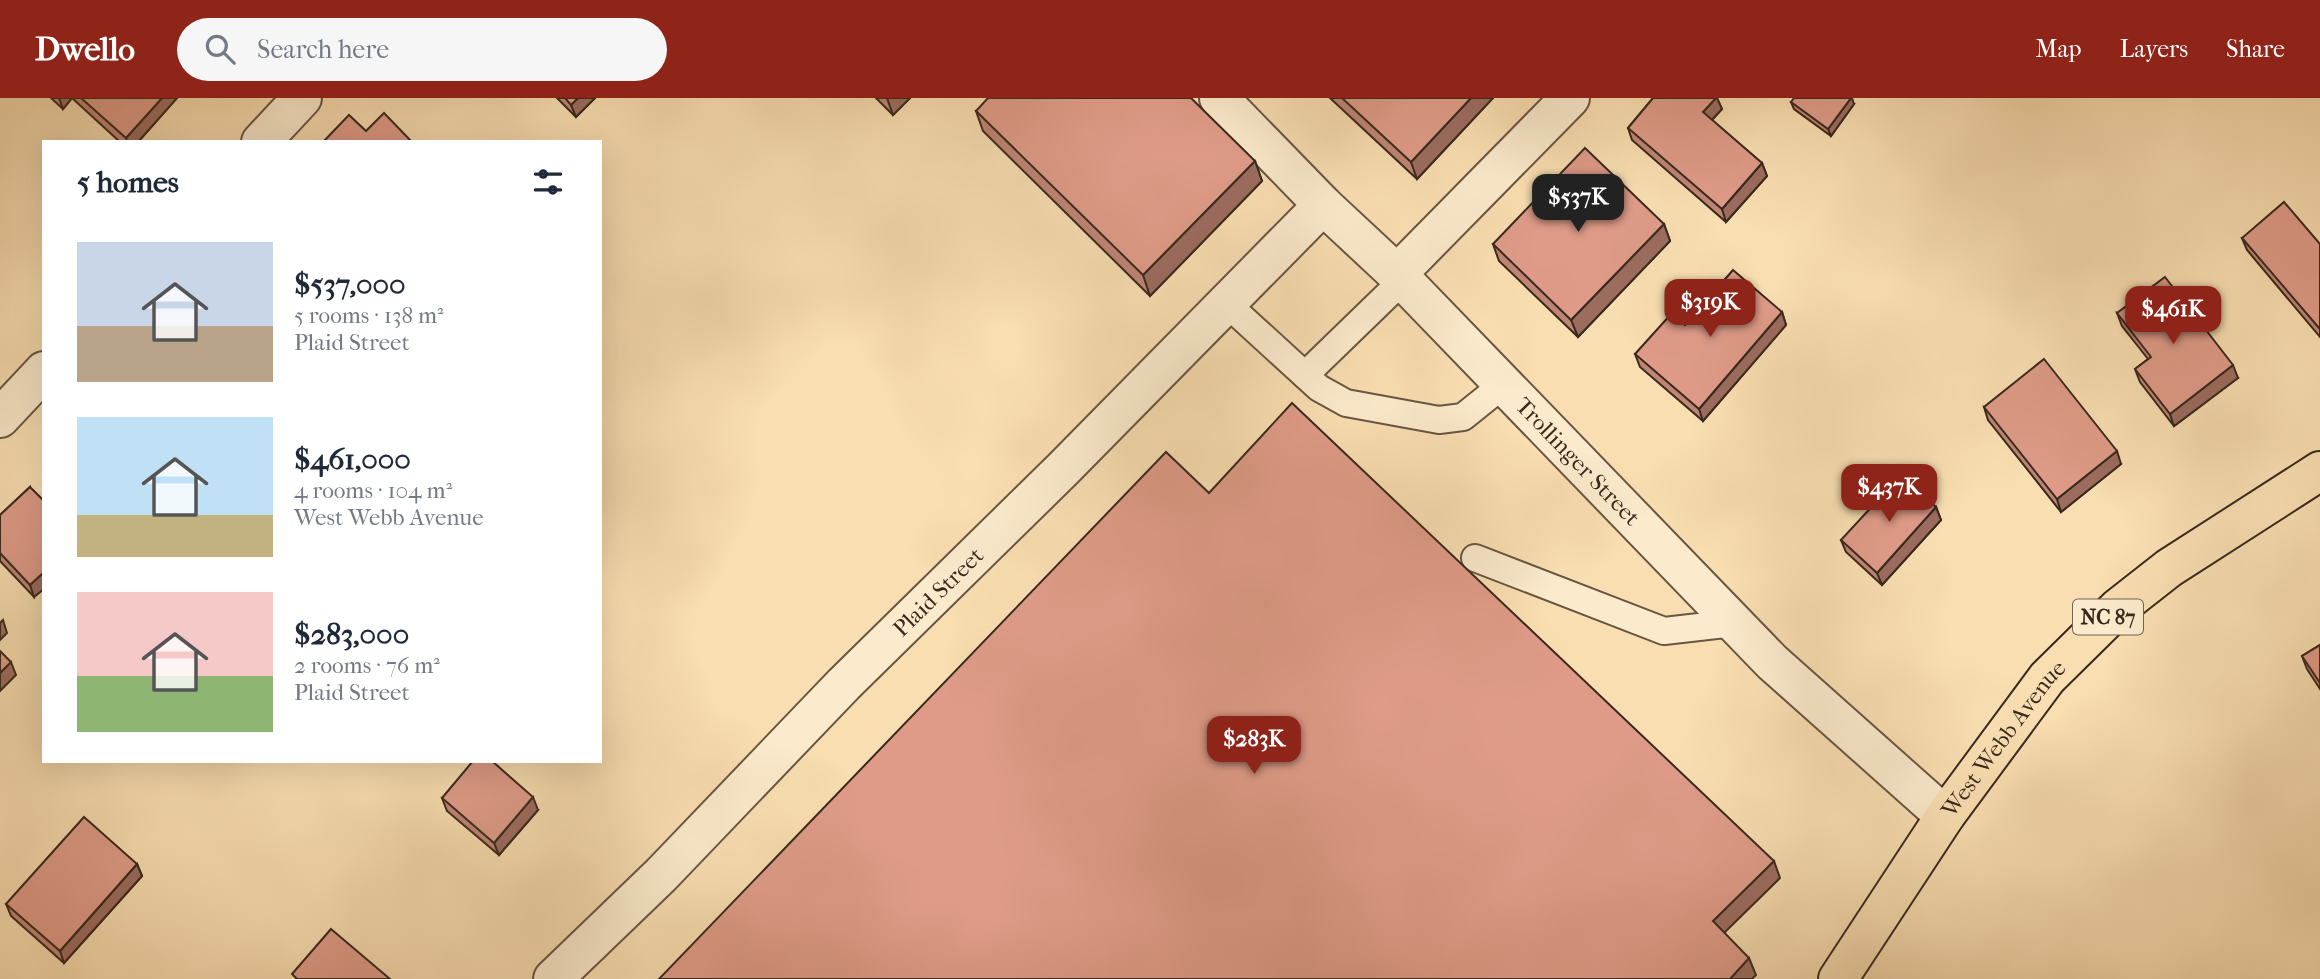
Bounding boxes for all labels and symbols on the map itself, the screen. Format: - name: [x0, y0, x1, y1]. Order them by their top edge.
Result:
- pin: $537K: [1529, 174, 1627, 234]
- pin: $319K: [1661, 280, 1759, 339]
- pin: $461K: [2124, 286, 2222, 346]
- street label: Trollinger Street: [1510, 392, 1646, 531]
- pin: $437K: [1840, 464, 1938, 524]
- street label: Plaid Street: [887, 542, 989, 642]
- road number: NC 87: [2073, 600, 2143, 634]
- street label: West Webb Avenue: [1935, 654, 2071, 823]
- pin: $283K: [1205, 716, 1303, 776]

